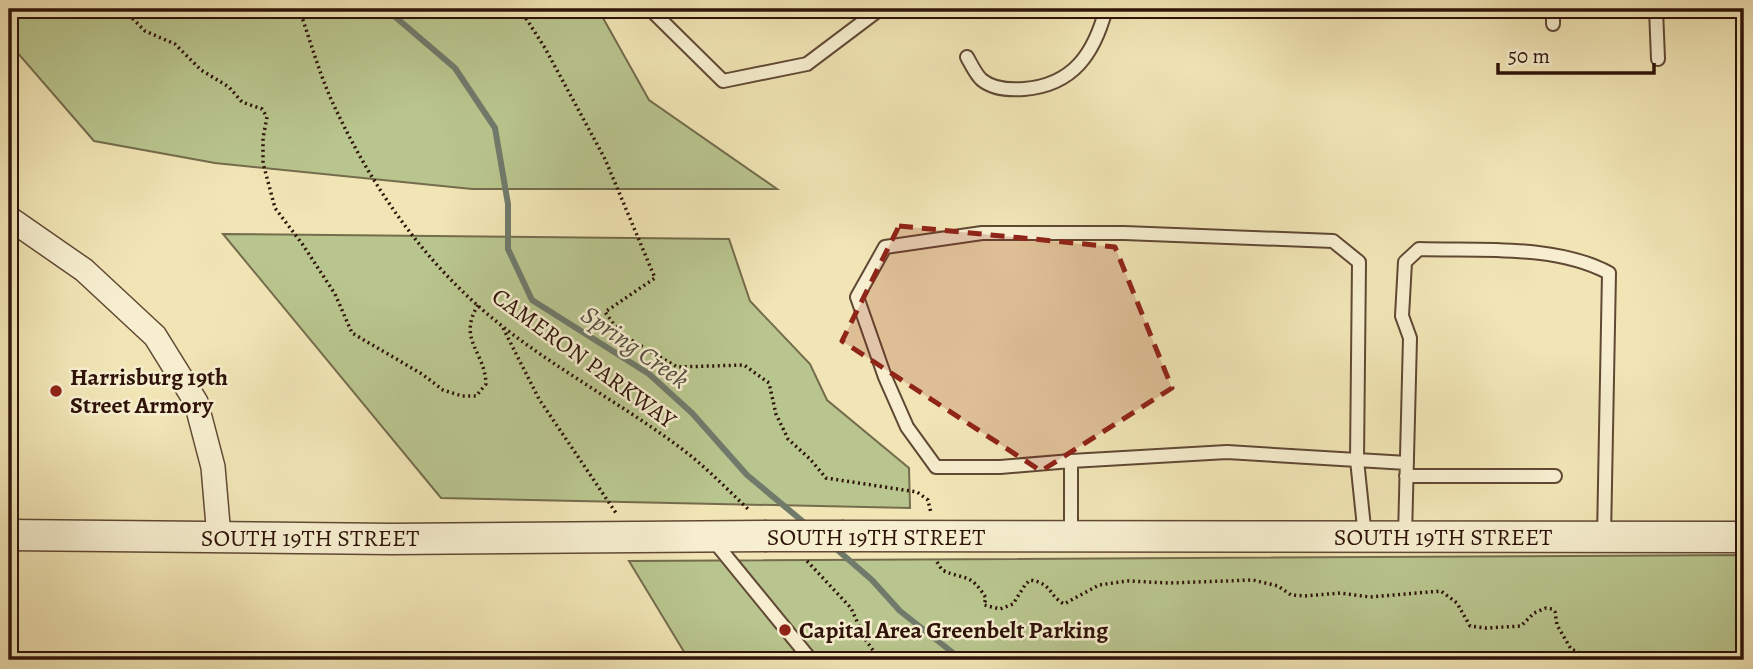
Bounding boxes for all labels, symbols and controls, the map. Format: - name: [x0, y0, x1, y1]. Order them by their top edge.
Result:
- scale bar: [1498, 32, 1653, 76]
- text: 50 m: [1508, 42, 1550, 70]
- street label: CAMERON PARKWAY: [485, 280, 683, 436]
- water label: Spring Creek: [574, 297, 696, 397]
- place label: Harrisburg 19th Street Armory: [70, 361, 228, 421]
- marker: Harrisburg 19th Street Armory: [48, 383, 64, 399]
- street label: SOUTH 19TH STREET: [767, 521, 985, 553]
- street label: SOUTH 19TH STREET: [1334, 521, 1552, 553]
- street label: SOUTH 19TH STREET: [201, 522, 419, 554]
- place label: Capital Area Greenbelt Parking: [799, 614, 1109, 646]
- marker: Capital Area Greenbelt Parking: [777, 622, 793, 638]

